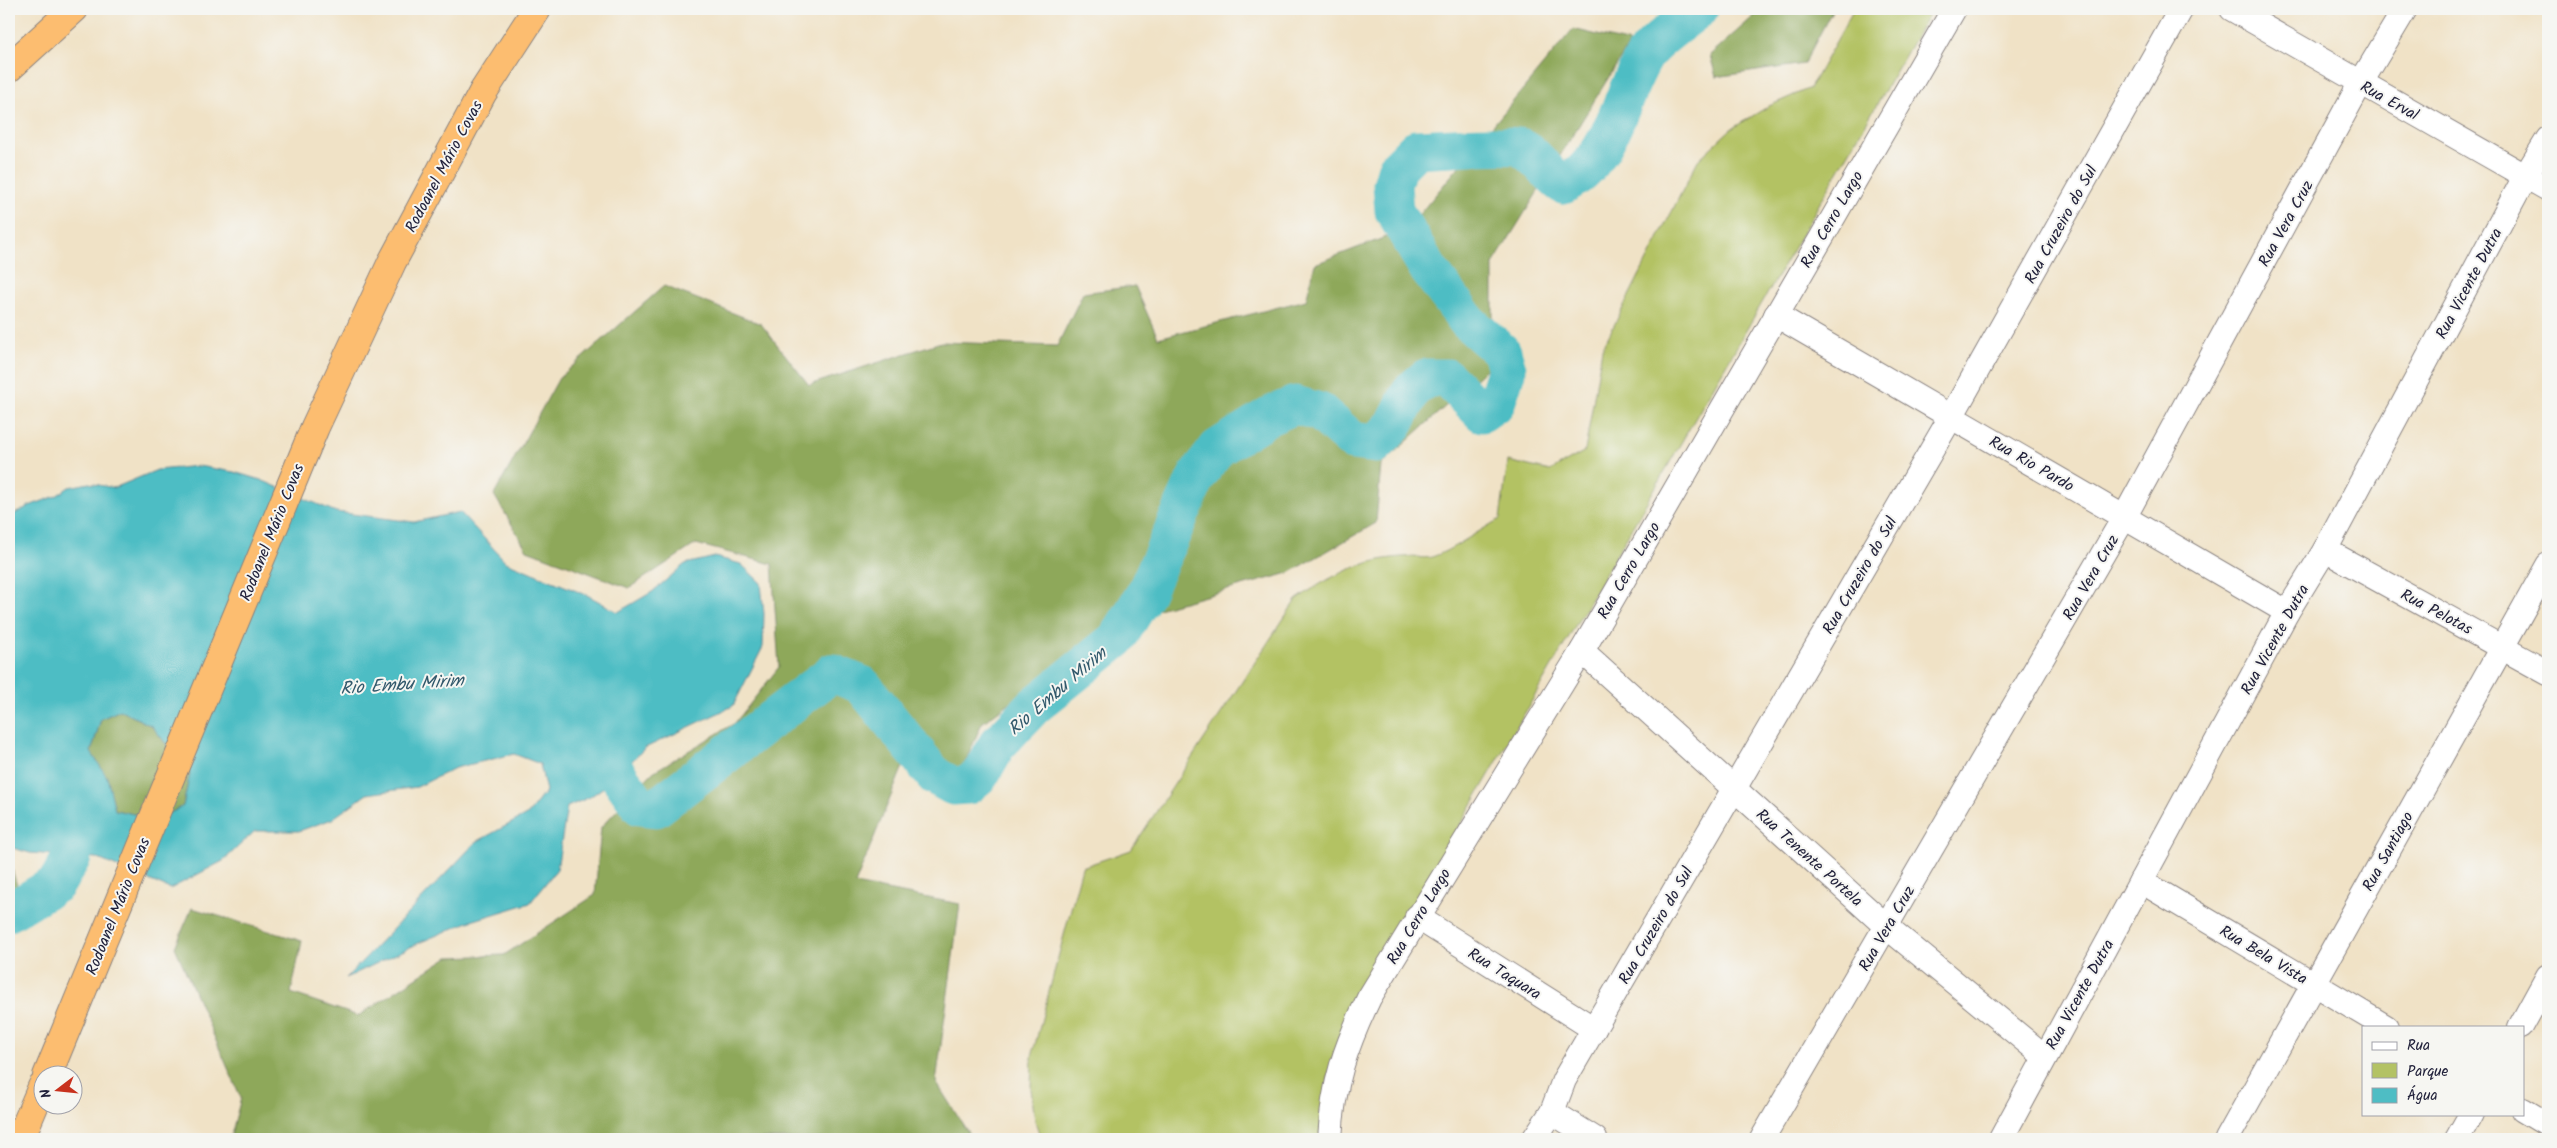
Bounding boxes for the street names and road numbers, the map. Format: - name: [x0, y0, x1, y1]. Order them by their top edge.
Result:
- street label: Rua Erval: [2355, 75, 2423, 128]
- street label: Rodoanel Mário Covas: [399, 96, 490, 237]
- street label: Rua Cruzeiro do Sul: [2018, 161, 2104, 289]
- street label: Rua Cerro Largo: [1794, 167, 1870, 273]
- street label: Rua Vera Cruz: [2252, 176, 2320, 272]
- street label: Rua Vicente Dutra: [2429, 224, 2509, 344]
- street label: Rua Rio Pardo: [1984, 430, 2078, 499]
- street label: Rodoanel Mário Covas: [233, 460, 311, 605]
- street label: Rua Cruzeiro do Sul: [1816, 512, 1904, 639]
- street label: Rua Cerro Largo: [1591, 518, 1667, 624]
- street label: Rua Vera Cruz: [2057, 530, 2126, 625]
- street label: Rua Vicente Dutra: [2235, 580, 2316, 700]
- street label: Rua Pelotas: [2396, 583, 2477, 642]
- street label: Rua Tenente Portela: [1750, 803, 1868, 913]
- street label: Rua Santiago: [2356, 807, 2421, 896]
- street label: Rodoanel Mário Covas: [79, 834, 157, 979]
- street label: Rua Cruzeiro do Sul: [1612, 862, 1700, 989]
- street label: Rua Cerro Largo: [1381, 864, 1458, 970]
- street label: Rua Vera Cruz: [1853, 881, 1922, 976]
- street label: Rua Bela Vista: [2214, 919, 2312, 992]
- street label: Rua Vicente Dutra: [2040, 935, 2121, 1055]
- street label: Rua Taquara: [1463, 942, 1546, 1007]

